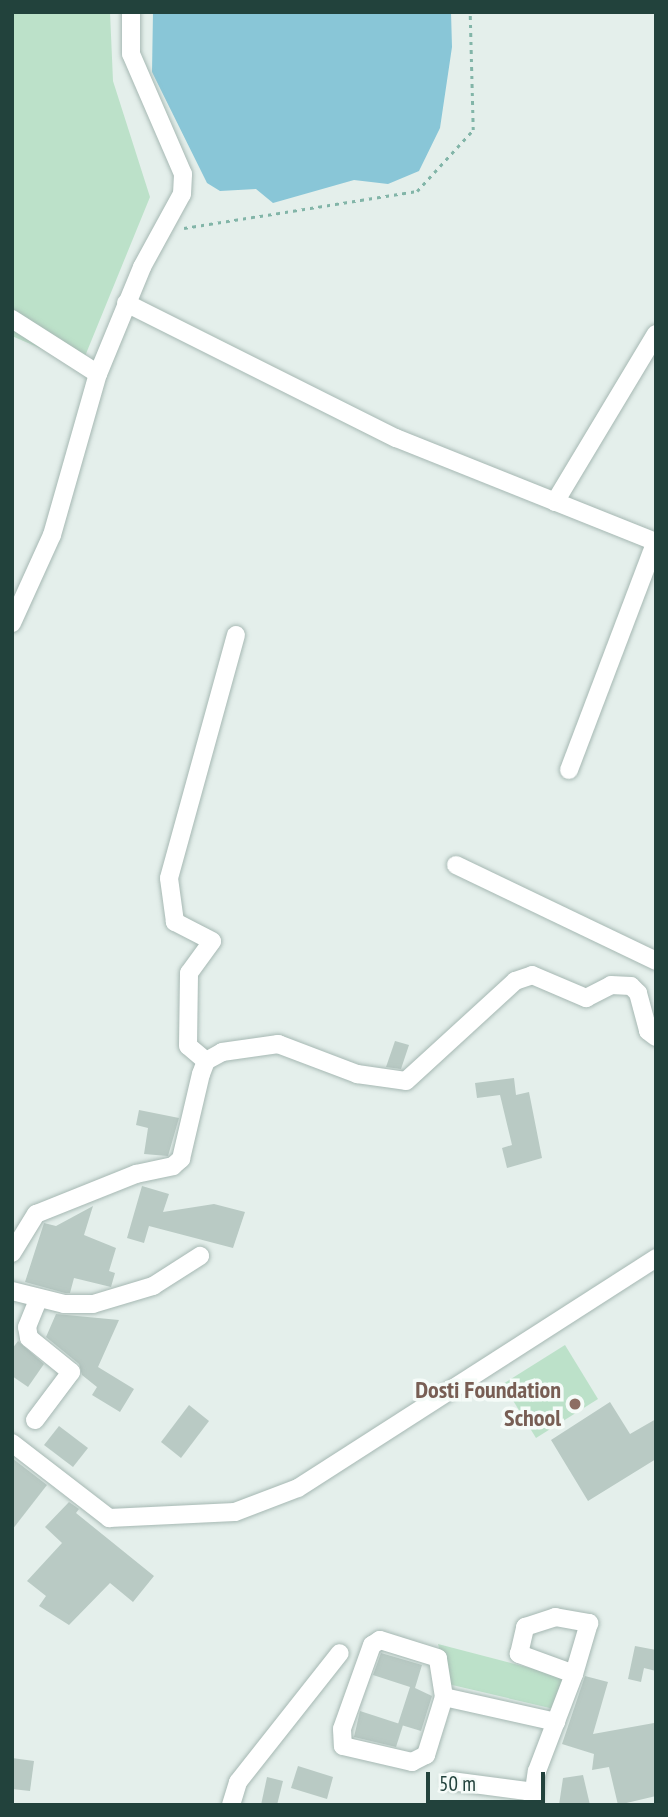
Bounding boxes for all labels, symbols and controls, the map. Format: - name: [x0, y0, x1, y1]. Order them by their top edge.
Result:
- place label: Dosti Foundation School: [415, 1376, 561, 1432]
- marker: Dosti Foundation School: [567, 1396, 583, 1412]
- scale bar: [430, 1758, 549, 1802]
- text: 50 m: [439, 1770, 476, 1797]

